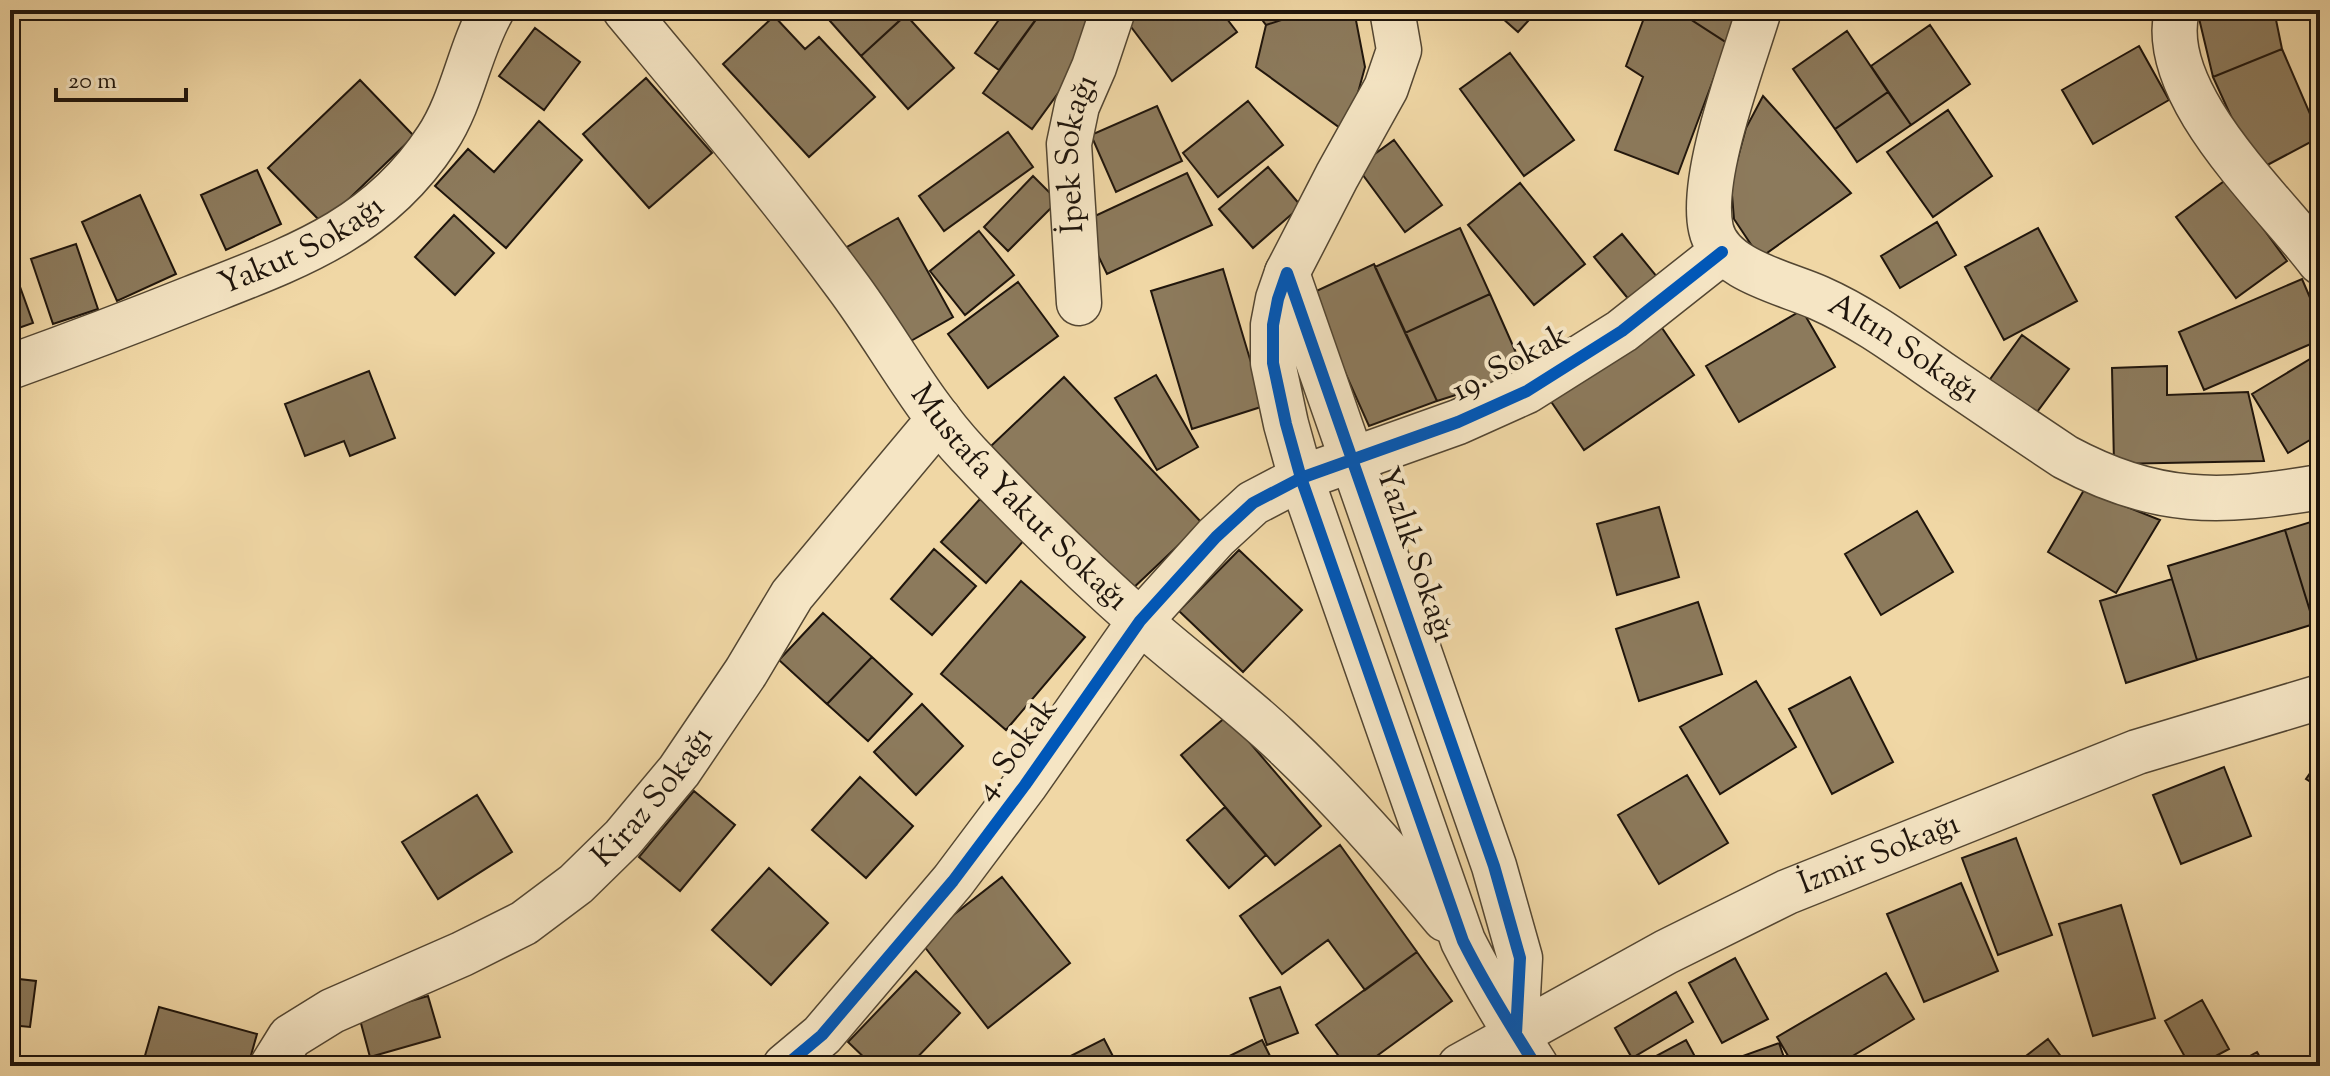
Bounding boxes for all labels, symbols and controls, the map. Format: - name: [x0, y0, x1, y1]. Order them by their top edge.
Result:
- scale bar: [56, 52, 186, 102]
- text: 20 m: [68, 65, 117, 99]
- street label: İpek Sokağı: [1046, 68, 1111, 235]
- street label: Yakut Sokağı: [212, 185, 395, 308]
- street label: Altın Sokağı: [1819, 283, 1988, 416]
- street label: 19. Sokak: [1444, 314, 1578, 414]
- street label: Mustafa Yakut Sokağı: [898, 375, 1138, 622]
- street label: Yazlık Sokağı: [1363, 461, 1465, 649]
- street label: 4. Sokak: [964, 689, 1070, 811]
- street label: Kiraz Sokağı: [582, 718, 725, 879]
- street label: İzmir Sokağı: [1792, 802, 1967, 908]

